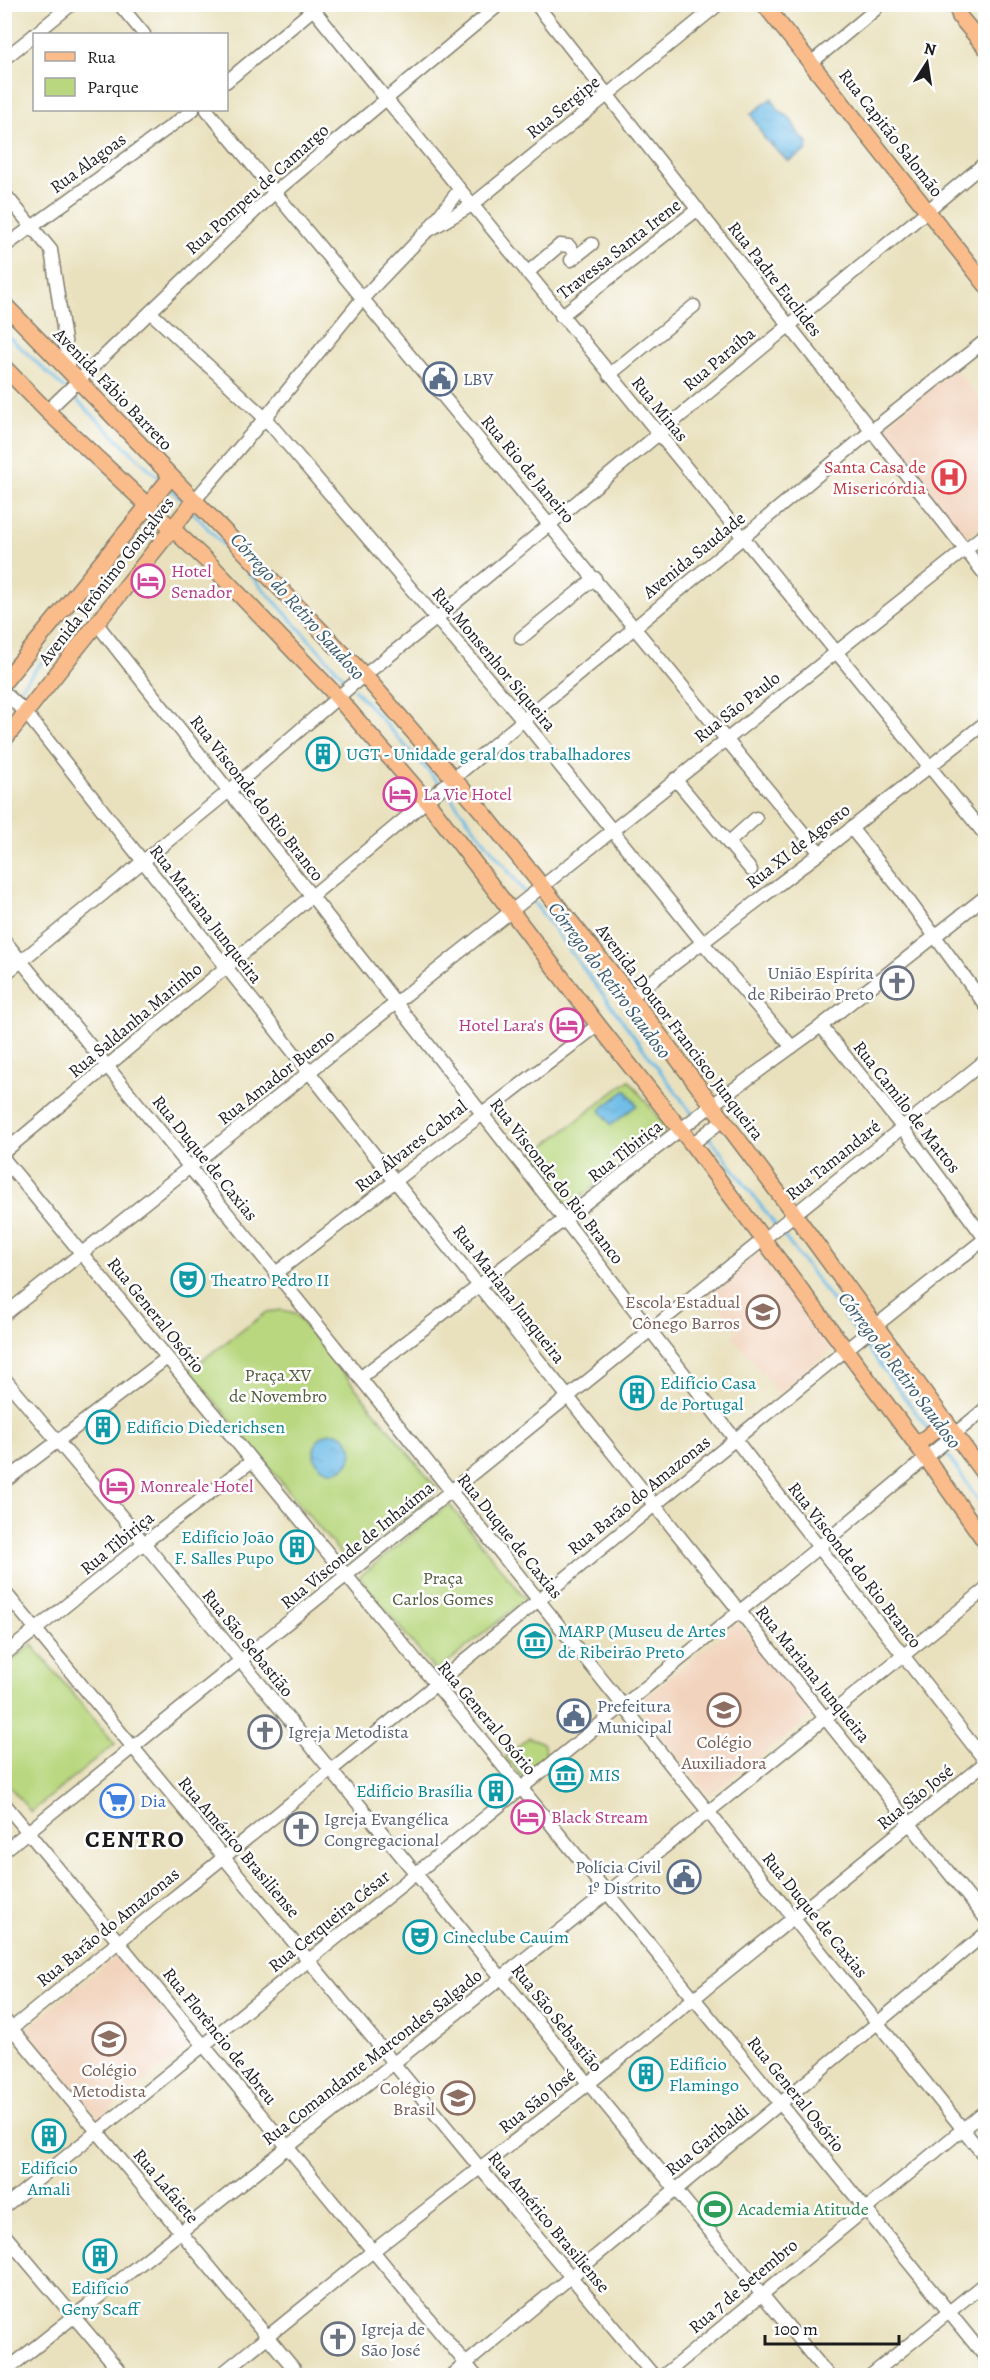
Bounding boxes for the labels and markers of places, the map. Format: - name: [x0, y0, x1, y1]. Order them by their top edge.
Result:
- public building icon: LBV: [422, 361, 458, 397]
- place label: LBV: [463, 367, 494, 391]
- place label: Santa Casa de Misericórdia: [824, 455, 927, 500]
- hospital icon: Santa Casa de Misericórdia: [931, 459, 967, 495]
- place label: Hotel Senador: [171, 559, 232, 604]
- hotel icon: Hotel Senador: [130, 563, 166, 599]
- building icon: UGT - Unidade geral dos trabalhadores: [305, 736, 341, 772]
- place label: UGT - Unidade geral dos trabalhadores: [346, 742, 631, 766]
- hotel icon: La Vie Hotel: [382, 776, 418, 812]
- place label: La Vie Hotel: [423, 782, 512, 806]
- place label: União Espírita de Ribeirão Preto: [747, 961, 875, 1006]
- church icon: União Espírita de Ribeirão Preto: [879, 965, 915, 1001]
- hotel icon: Hotel Lara's: [549, 1007, 585, 1043]
- place label: Hotel Lara's: [458, 1013, 544, 1037]
- theatre icon: Theatro Pedro II: [170, 1262, 206, 1298]
- place label: Theatro Pedro II: [211, 1268, 330, 1292]
- place label: Escola Estadual Cônego Barros: [625, 1290, 741, 1335]
- school or university icon: Escola Estadual Cônego Barros: [745, 1294, 781, 1330]
- place label: Edifício Casa de Portugal: [660, 1371, 757, 1416]
- building icon: Edifício Casa de Portugal: [619, 1375, 655, 1411]
- building icon: Edifício Diederichsen: [85, 1409, 121, 1445]
- place label: Edifício Diederichsen: [126, 1415, 285, 1439]
- hotel icon: Monreale Hotel: [99, 1468, 135, 1504]
- place label: Monreale Hotel: [140, 1474, 254, 1498]
- place label: Edifício João F. Salles Pupo: [174, 1525, 274, 1570]
- building icon: Edifício João F. Salles Pupo: [279, 1529, 315, 1565]
- place label: MARP (Museu de Artes de Ribeirão Preto: [558, 1619, 726, 1664]
- museum icon: MARP (Museu de Artes de Ribeirão Preto: [517, 1623, 553, 1659]
- school or university icon: Colégio Auxiliadora: [706, 1692, 742, 1728]
- place label: Prefeitura Municipal: [597, 1694, 672, 1739]
- public building icon: Prefeitura Municipal: [556, 1698, 592, 1734]
- church icon: Igreja Metodista: [247, 1714, 283, 1750]
- place label: Igreja Metodista: [288, 1720, 409, 1744]
- place label: Colégio Auxiliadora: [680, 1730, 767, 1775]
- museum icon: MIS: [548, 1757, 584, 1793]
- place label: MIS: [589, 1763, 620, 1787]
- building icon: Edifício Brasília: [478, 1773, 514, 1809]
- place label: Edifício Brasília: [356, 1779, 474, 1803]
- supermarket icon: Dia: [99, 1783, 135, 1819]
- place label: Dia: [140, 1789, 167, 1813]
- hotel icon: Black Stream: [510, 1799, 546, 1835]
- place label: Black Stream: [551, 1805, 648, 1829]
- place label: Igreja Evangélica Congregacional: [324, 1807, 449, 1852]
- church icon: Igreja Evangélica Congregacional: [283, 1811, 319, 1847]
- place label: Polícia Civil 1º Distrito: [575, 1855, 662, 1900]
- public building icon: Polícia Civil 1º Distrito: [666, 1859, 702, 1895]
- theatre icon: Cineclube Cauim: [402, 1919, 438, 1955]
- place label: Cineclube Cauim: [443, 1925, 569, 1949]
- school or university icon: Colégio Metodista: [91, 2021, 127, 2057]
- place label: Edifício Flamingo: [669, 2052, 739, 2097]
- building icon: Edifício Flamingo: [628, 2056, 664, 2092]
- place label: Colégio Metodista: [72, 2058, 147, 2103]
- place label: Colégio Brasil: [380, 2076, 436, 2121]
- school or university icon: Colégio Brasil: [440, 2080, 476, 2116]
- building icon: Edifício Amali: [31, 2118, 67, 2154]
- place label: Edifício Amali: [20, 2156, 78, 2201]
- sports icon: Academia Atitude: [697, 2191, 733, 2227]
- place label: Academia Atitude: [737, 2197, 869, 2221]
- building icon: Edifício Geny Scaff: [82, 2238, 118, 2274]
- place label: Edifício Geny Scaff: [61, 2276, 142, 2321]
- place label: Igreja de São José: [361, 2317, 425, 2362]
- church icon: Igreja de São José: [320, 2321, 356, 2357]

